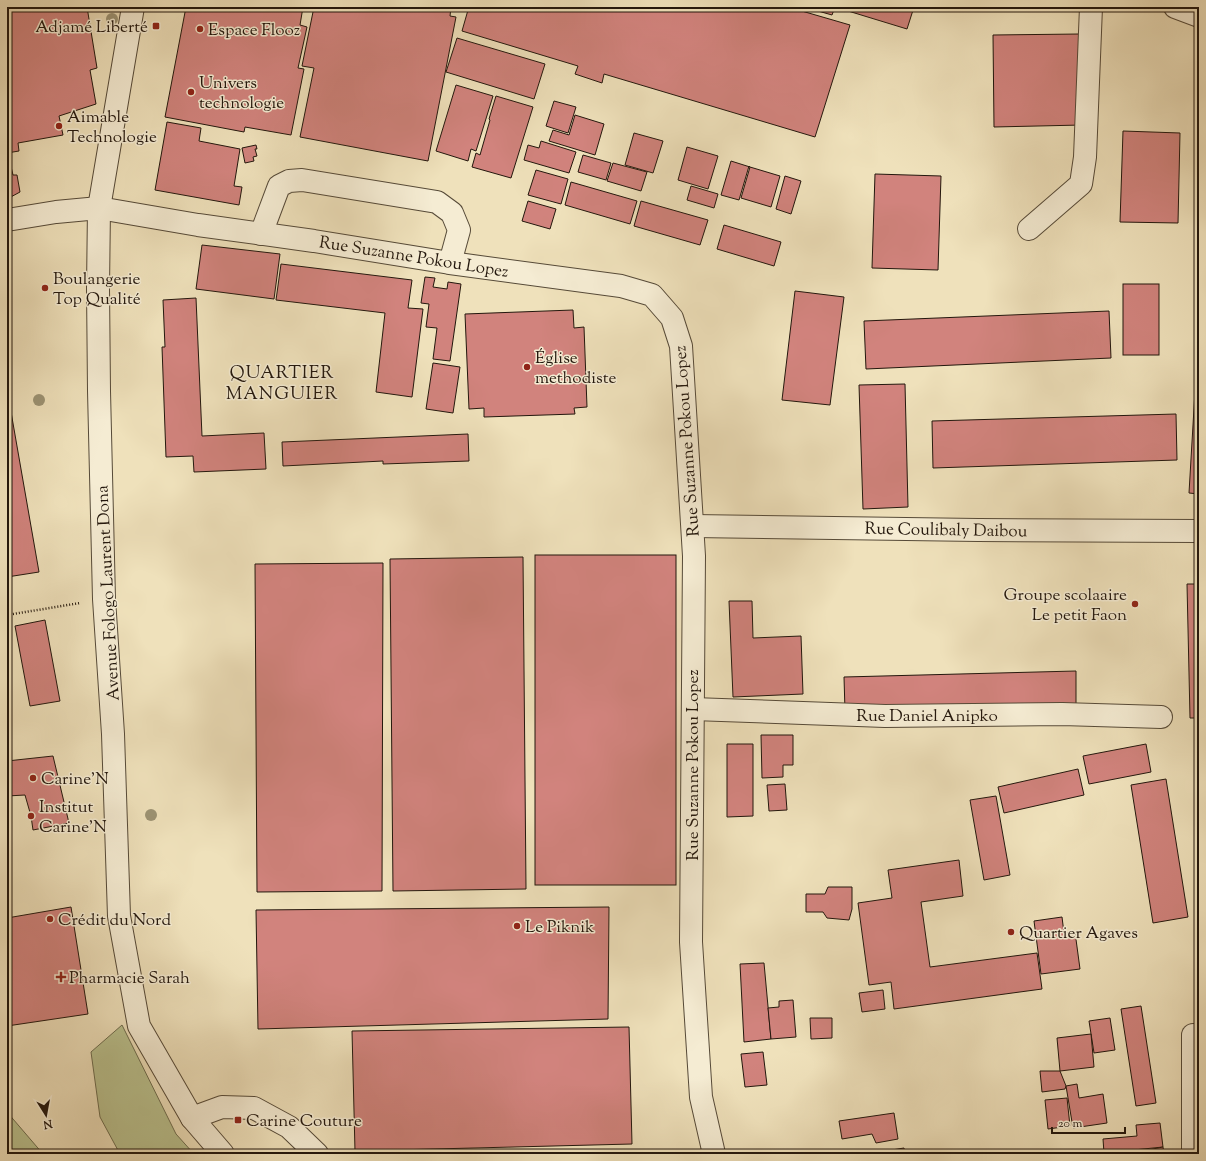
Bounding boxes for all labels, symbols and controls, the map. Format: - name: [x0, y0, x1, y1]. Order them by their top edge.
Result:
- place label: Adjamé Liberté: [35, 16, 148, 40]
- place label: Espace Flooz: [208, 19, 300, 43]
- marker: Adjamé Liberté: [151, 21, 161, 31]
- marker: Espace Flooz: [195, 24, 205, 34]
- place label: Univers technologie: [199, 72, 284, 116]
- marker: Univers technologie: [186, 87, 196, 97]
- place label: Aimable Technologie: [67, 106, 157, 150]
- marker: Aimable Technologie: [54, 121, 64, 131]
- street label: Rue Suzanne Pokou Lopez: [317, 231, 510, 285]
- place label: Boulangerie Top Qualité: [53, 268, 141, 312]
- marker: Boulangerie Top Qualité: [40, 283, 50, 293]
- street label: Rue Suzanne Pokou Lopez: [669, 344, 707, 537]
- place label: Église methodiste: [535, 347, 617, 391]
- district label: QUARTIER MANGUIER: [226, 361, 338, 408]
- marker: Église methodiste: [522, 362, 532, 372]
- street label: Avenue Fologo Laurent Dona: [91, 484, 127, 701]
- street label: Rue Coulibaly Daibou: [864, 518, 1028, 544]
- place label: Groupe scolaaire Le petit Faon: [1004, 584, 1127, 628]
- marker: Groupe scolaaire Le petit Faon: [1130, 599, 1140, 609]
- street label: Rue Suzanne Pokou Lopez: [682, 669, 706, 861]
- street label: Rue Daniel Anipko: [856, 705, 998, 729]
- place label: Carine'N: [41, 768, 109, 792]
- marker: Carine'N: [28, 773, 38, 783]
- place label: Institut Carine'N: [39, 796, 107, 840]
- marker: Institut Carine'N: [26, 811, 36, 821]
- place label: Crédit du Nord: [58, 909, 171, 933]
- marker: Crédit du Nord: [45, 914, 55, 924]
- place label: Le Piknik: [525, 916, 594, 940]
- marker: Le Piknik: [512, 921, 522, 931]
- place label: Quartier Agaves: [1019, 922, 1138, 946]
- marker: Quartier Agaves: [1006, 927, 1016, 937]
- place label: Pharmacie Sarah: [69, 967, 190, 991]
- marker: Pharmacie Sarah: [56, 972, 66, 982]
- north arrow: [26, 1095, 66, 1135]
- scale bar: [1052, 1109, 1125, 1135]
- place label: Carine Couture: [246, 1110, 362, 1134]
- text: N: [42, 1115, 55, 1133]
- marker: Carine Couture: [233, 1115, 243, 1125]
- text: 20 m: [1058, 1115, 1083, 1133]

